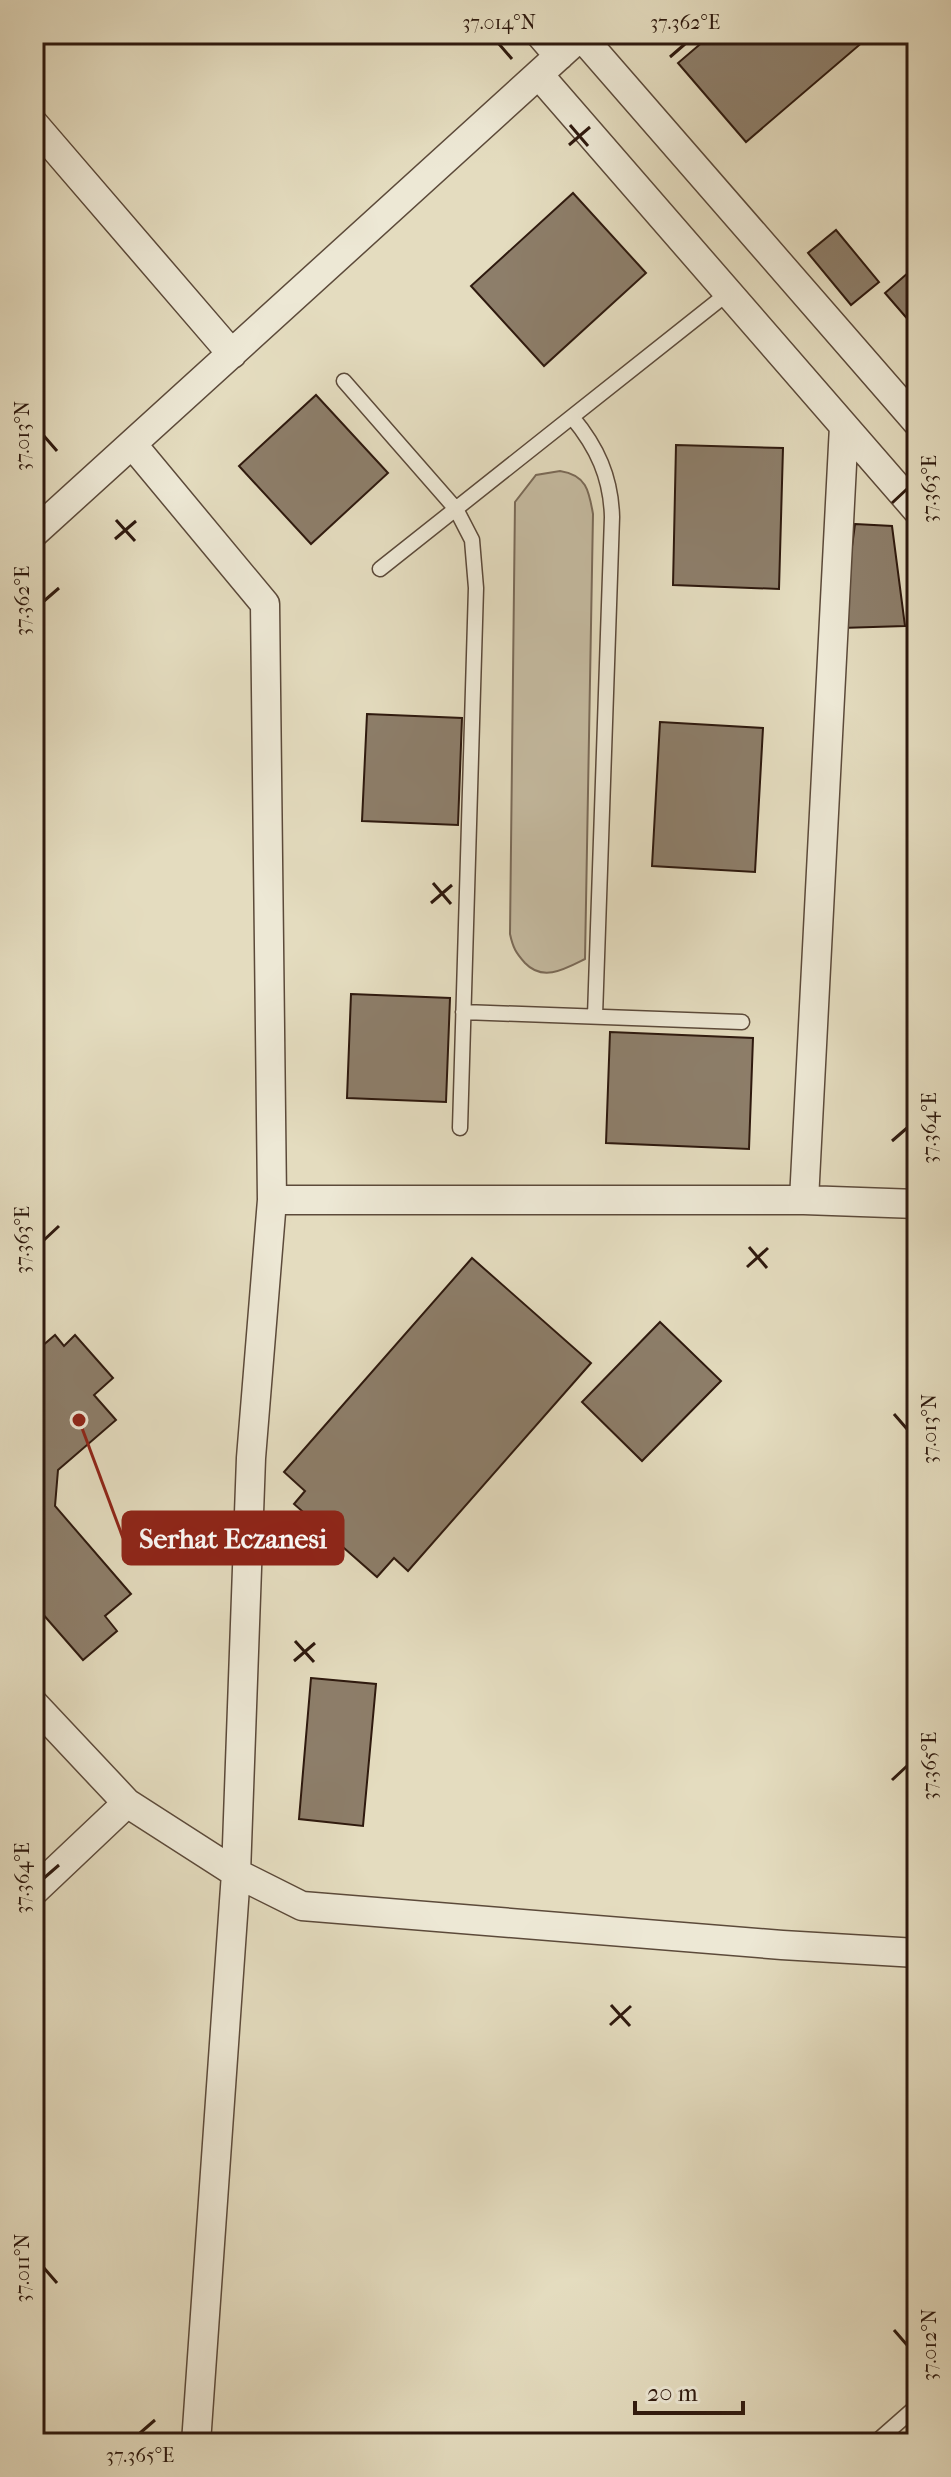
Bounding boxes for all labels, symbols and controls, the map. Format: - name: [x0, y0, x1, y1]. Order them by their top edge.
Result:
- text: 37.014°N: [462, 11, 536, 34]
- text: 37.362°E: [650, 11, 720, 34]
- text: 37.013°N: [11, 401, 34, 471]
- text: 37.363°E: [918, 455, 941, 523]
- text: 37.362°E: [11, 566, 34, 636]
- text: 37.364°E: [918, 1092, 941, 1164]
- text: 37.363°E: [11, 1206, 34, 1274]
- text: 37.013°N: [918, 1394, 941, 1464]
- callout: Serhat Eczanesi: [123, 1512, 343, 1564]
- text: Serhat Eczanesi: [139, 1522, 328, 1555]
- text: 37.365°E: [918, 1732, 941, 1800]
- text: 37.364°E: [11, 1842, 34, 1914]
- text: 37.011°N: [11, 2233, 34, 2303]
- text: 37.012°N: [918, 2309, 941, 2381]
- scale bar: [635, 2365, 743, 2415]
- text: 20 m: [647, 2379, 698, 2407]
- text: 37.365°E: [106, 2444, 174, 2467]

